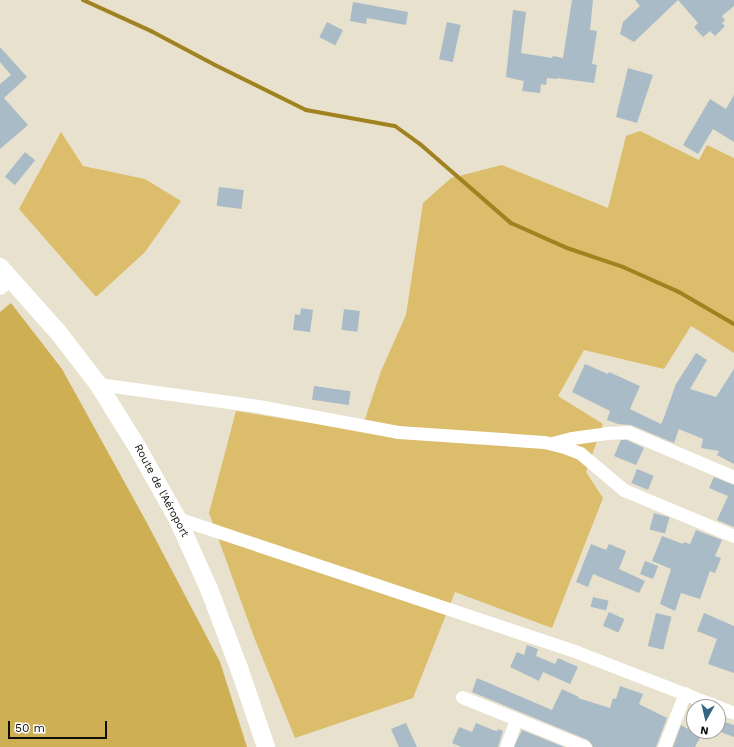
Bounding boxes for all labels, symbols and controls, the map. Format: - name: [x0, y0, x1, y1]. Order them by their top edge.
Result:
- street label: Route de l'Aéroport: [131, 442, 191, 540]
- north arrow: [686, 699, 726, 739]
- scale bar: [10, 713, 109, 739]
- text: 50 m: [15, 721, 45, 735]
- text: N: [699, 723, 709, 737]

